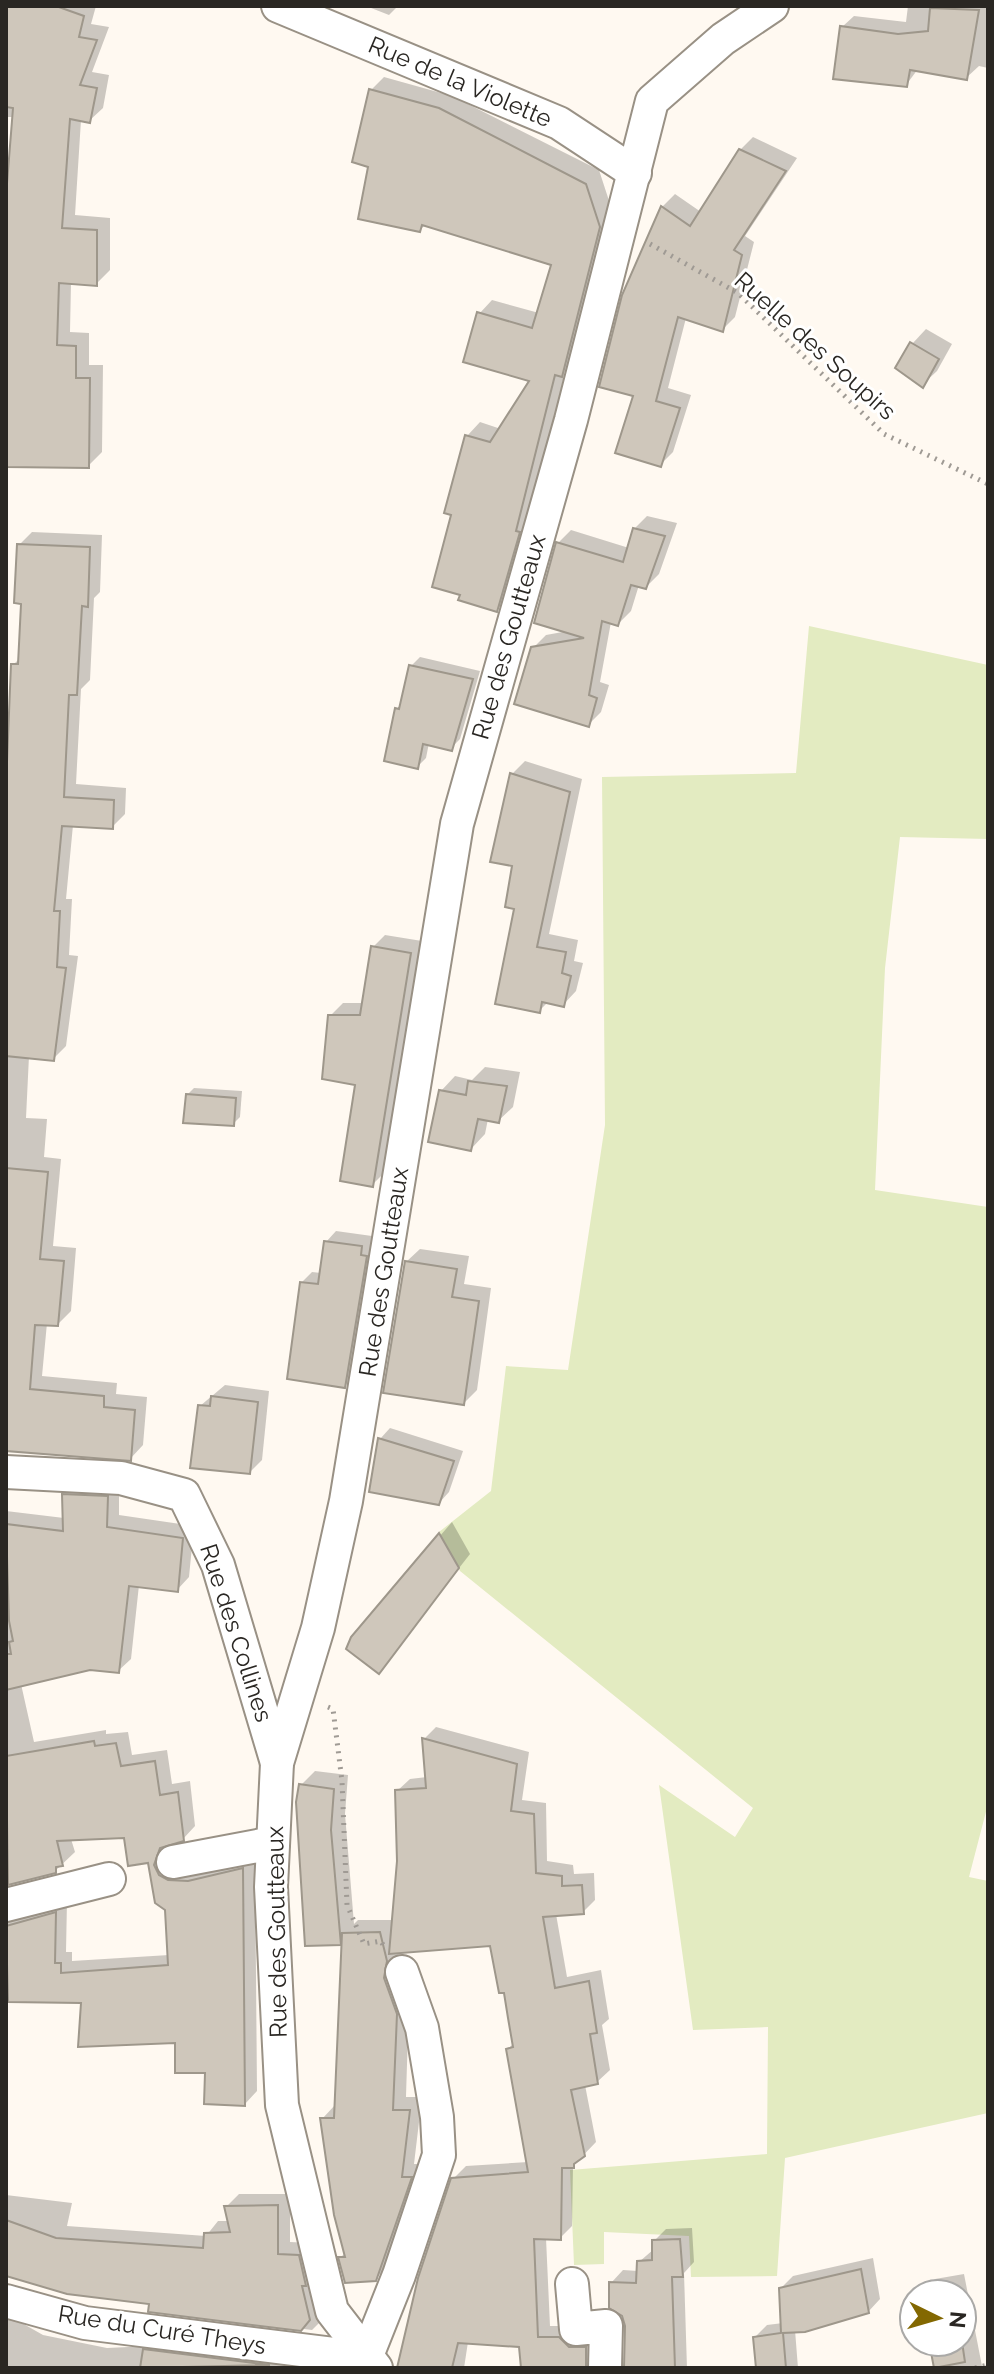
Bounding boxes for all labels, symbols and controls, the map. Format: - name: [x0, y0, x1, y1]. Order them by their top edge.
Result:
- street label: Rue de la Violette: [364, 30, 556, 133]
- street label: Ruelle des Soupirs: [729, 266, 902, 426]
- street label: Rue des Goutteaux: [465, 531, 552, 743]
- street label: Rue des Goutteaux: [353, 1165, 414, 1379]
- street label: Rue des Collines: [194, 1540, 279, 1725]
- street label: Rue des Goutteaux: [260, 1826, 293, 2038]
- north arrow: [898, 2278, 978, 2358]
- street label: Rue du Curé Theys: [56, 2299, 268, 2360]
- text: N: [944, 2310, 972, 2329]

